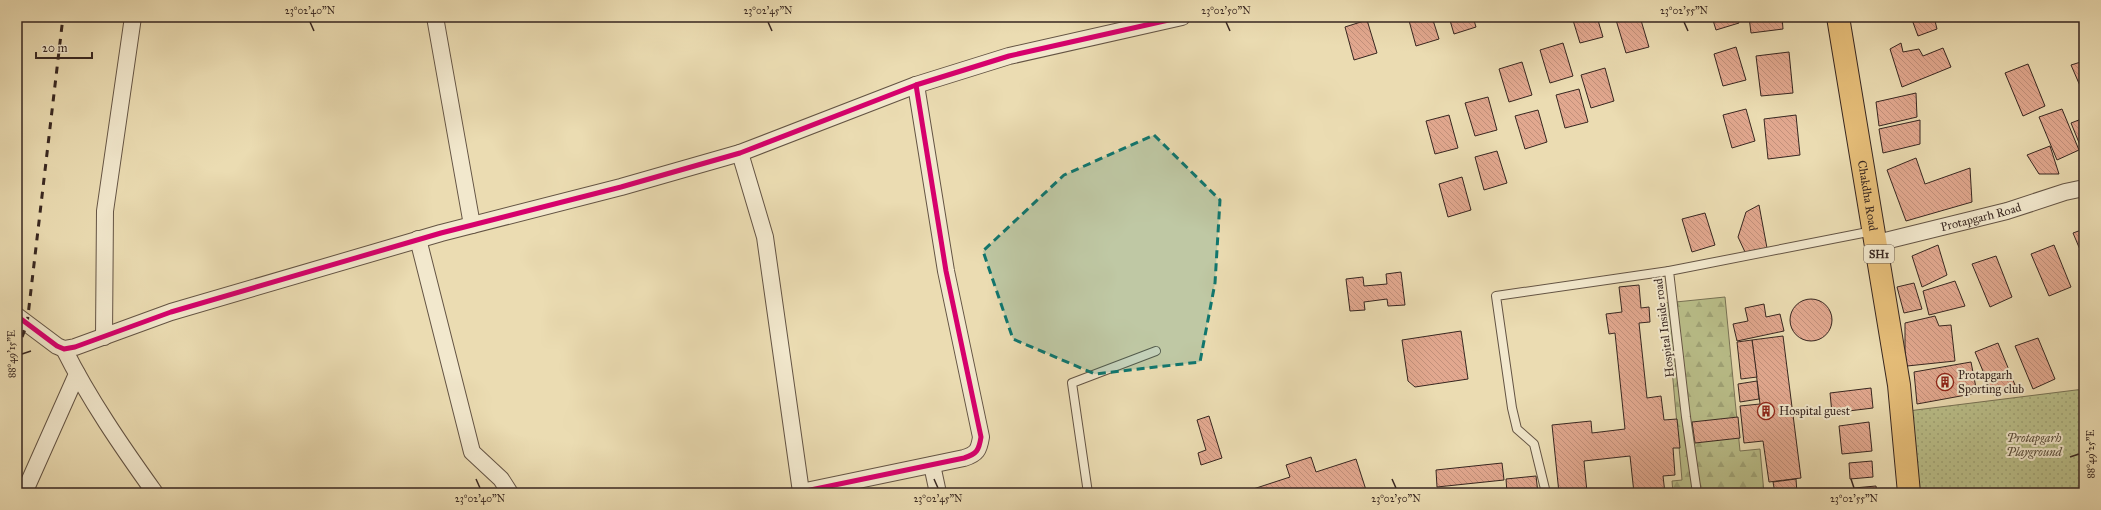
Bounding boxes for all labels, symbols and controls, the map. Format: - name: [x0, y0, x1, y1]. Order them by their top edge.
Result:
- text: 23°02'40"N: [285, 5, 336, 17]
- text: 23°02'45"N: [743, 5, 793, 17]
- text: 23°02'50"N: [1201, 5, 1251, 17]
- text: 23°02'55"N: [1660, 5, 1709, 17]
- scale bar: [36, 34, 92, 60]
- text: 20 m: [42, 41, 68, 55]
- street label: Chakdha Road: [1855, 159, 1880, 232]
- street label: Protapgarh Road: [1939, 200, 2023, 234]
- road number: SH1: [1864, 245, 1894, 263]
- street label: Hospital Inside road: [1651, 278, 1677, 378]
- text: 88°49'15"E: [6, 330, 18, 378]
- place label: Protapgarh Sporting club: [1958, 368, 2024, 397]
- building icon: Protapgarh Sporting club: [1935, 372, 1955, 392]
- building icon: Hospital guest: [1756, 401, 1776, 421]
- place label: Hospital guest: [1779, 404, 1851, 419]
- text: 88°49'25"E: [2085, 429, 2097, 479]
- park label: Protapgarh Playground: [2006, 431, 2062, 459]
- text: 23°02'40"N: [455, 493, 506, 505]
- text: 23°02'45"N: [913, 493, 963, 505]
- text: 23°02'50"N: [1371, 493, 1421, 505]
- text: 23°02'55"N: [1830, 493, 1879, 505]

